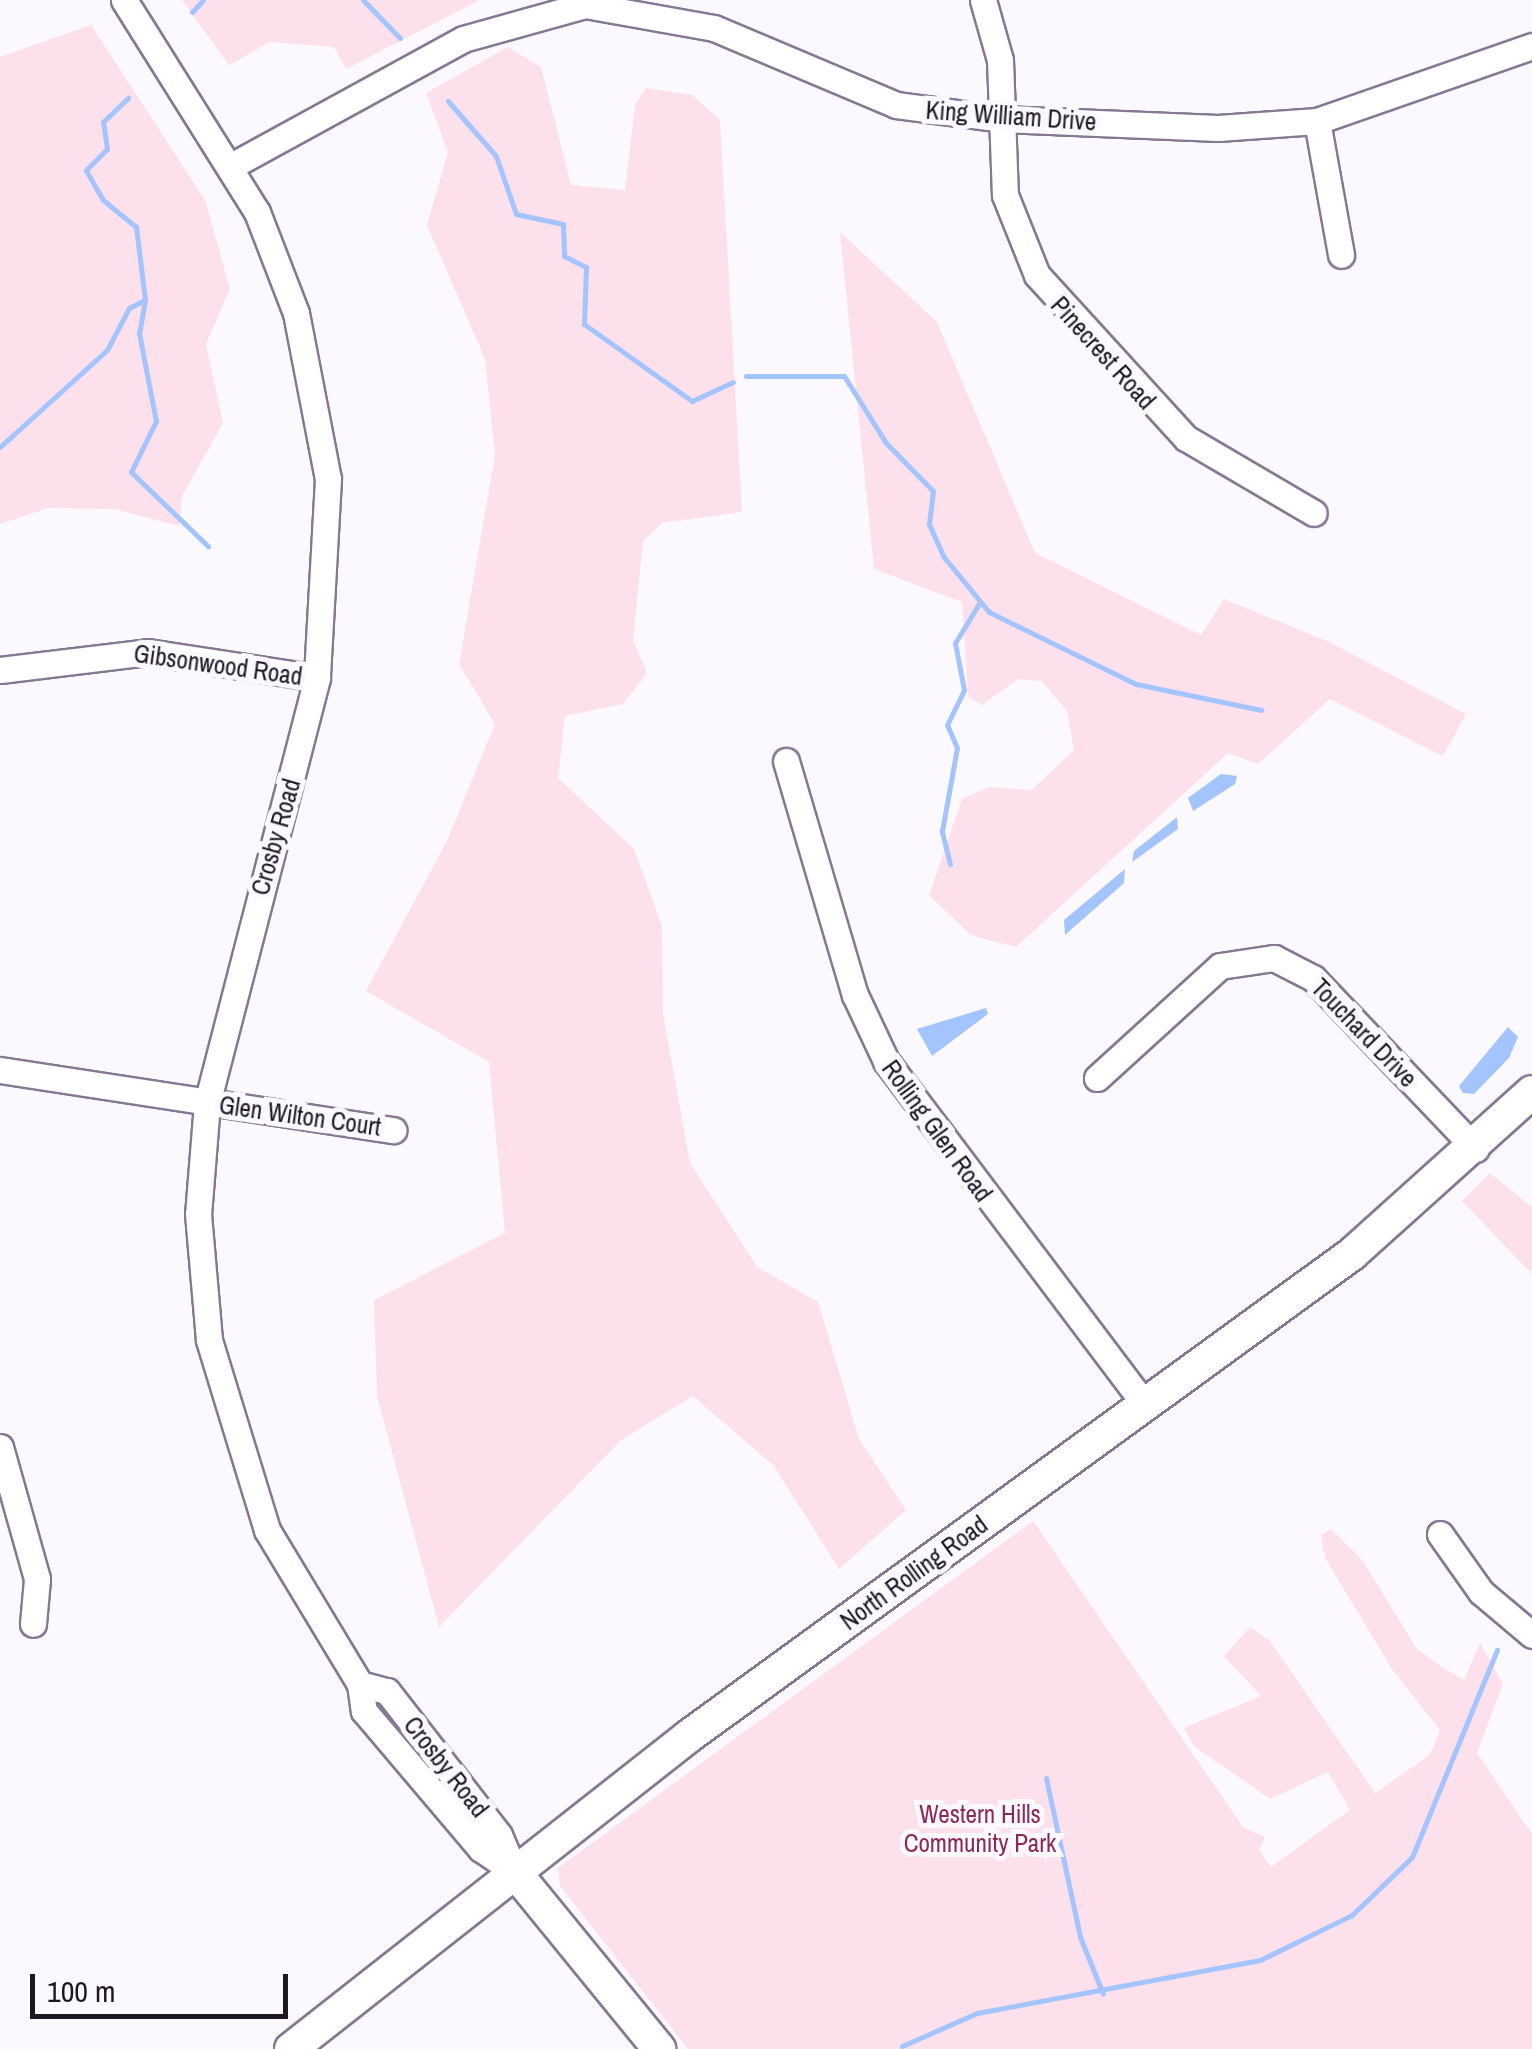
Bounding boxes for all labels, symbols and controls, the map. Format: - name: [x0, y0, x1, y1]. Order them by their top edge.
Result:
- street label: King William Drive: [925, 95, 1097, 137]
- street label: Pinecrest Road: [1045, 290, 1161, 416]
- street label: Gibsonwood Road: [132, 638, 304, 692]
- street label: Crosby Road: [245, 775, 307, 899]
- street label: Touchard Drive: [1305, 973, 1423, 1093]
- street label: Rolling Glen Road: [876, 1054, 998, 1208]
- street label: Glen Wilton Court: [217, 1090, 383, 1142]
- street label: North Rolling Road: [835, 1510, 993, 1636]
- street label: Crosby Road: [397, 1711, 495, 1823]
- park label: Western Hills Community Park: [904, 1800, 1056, 1859]
- scale bar: [35, 1954, 292, 2016]
- text: 100 m: [47, 1971, 115, 2011]

